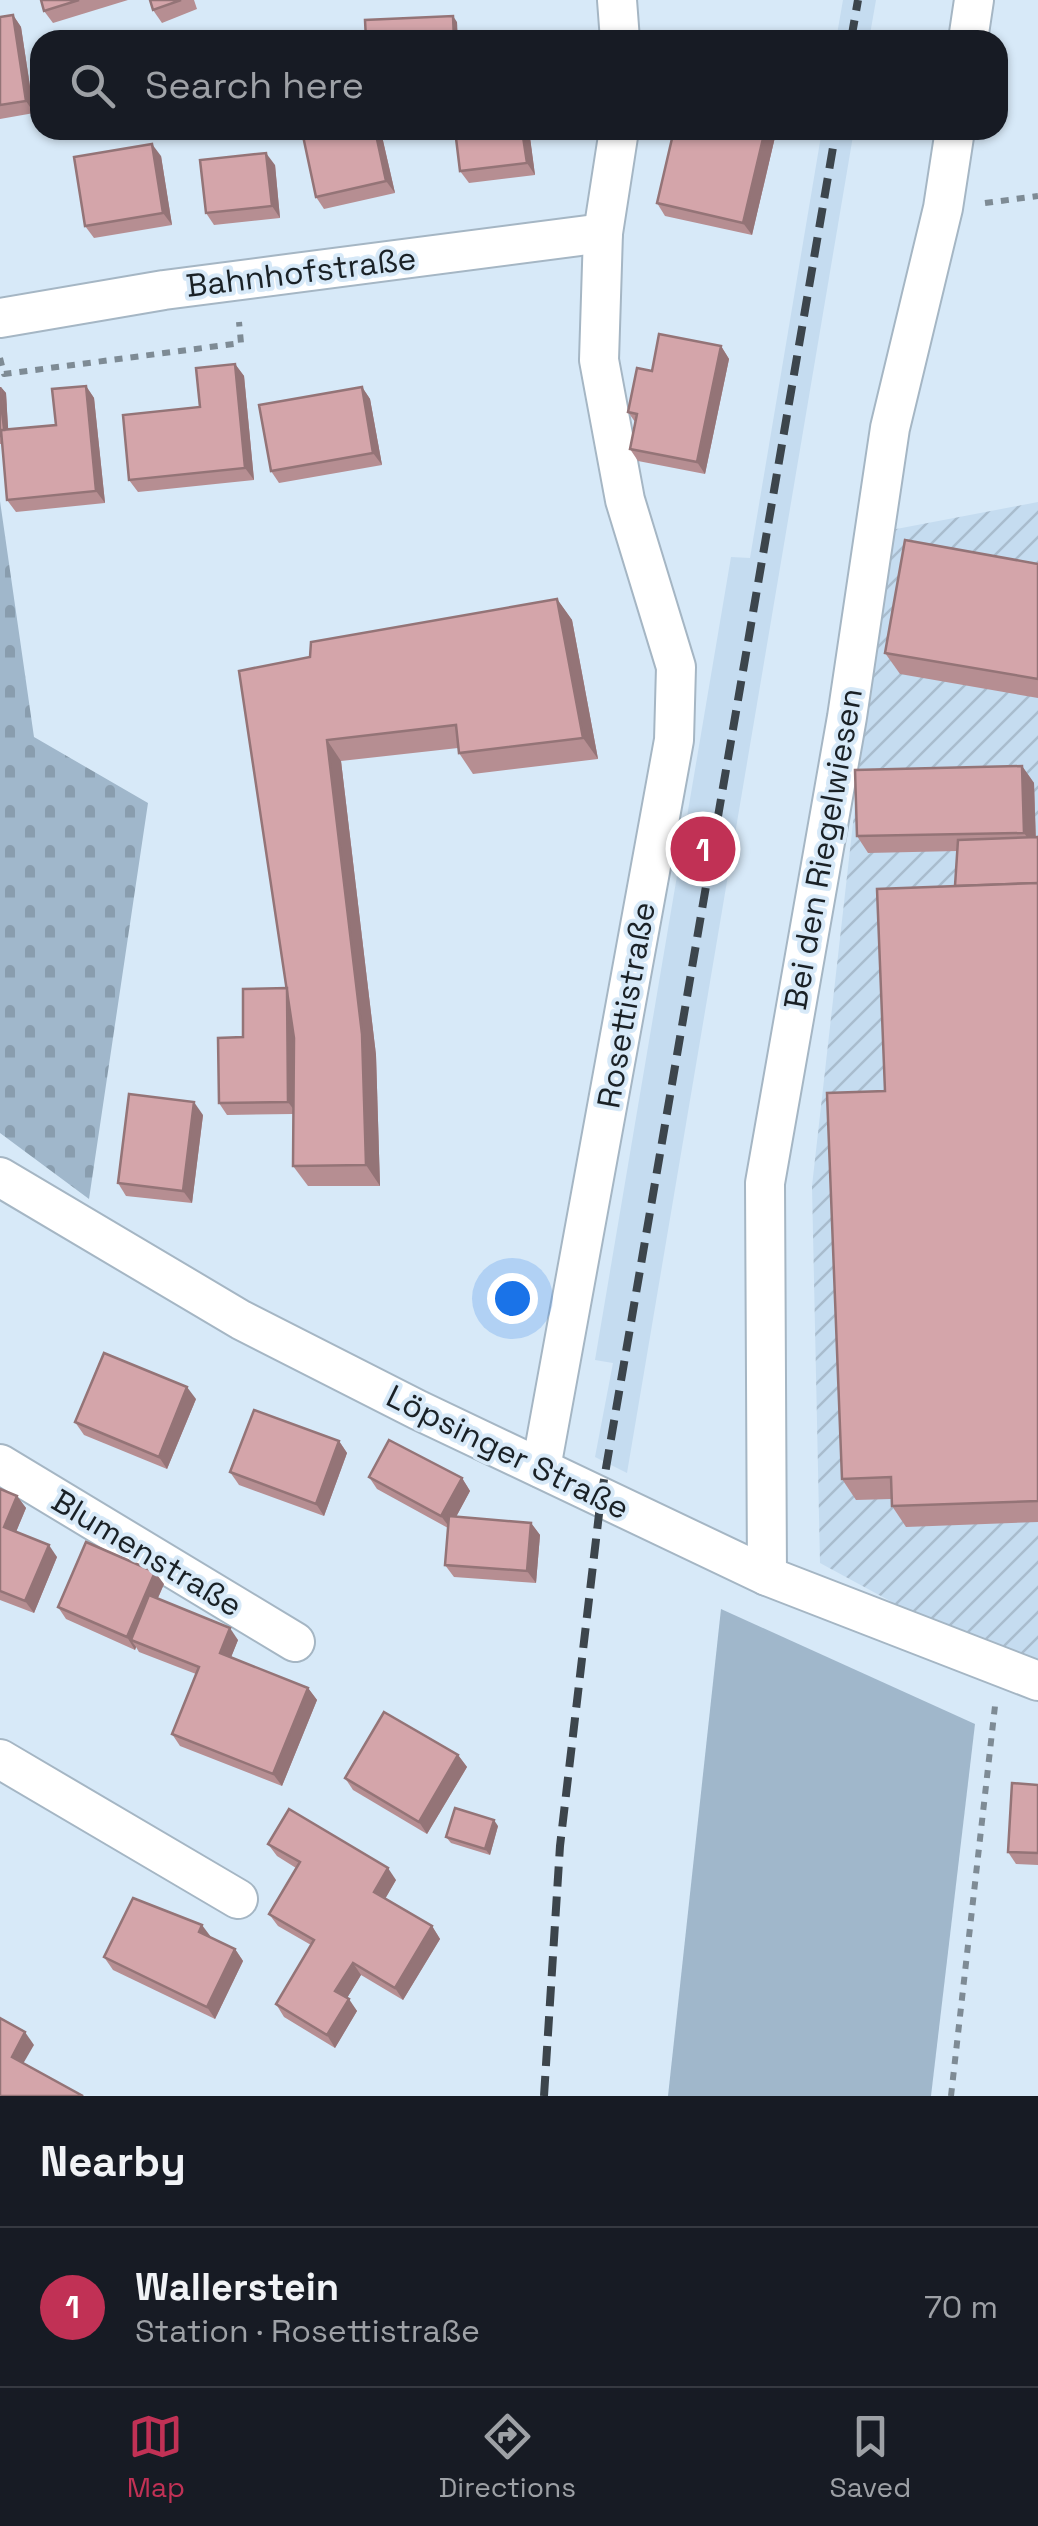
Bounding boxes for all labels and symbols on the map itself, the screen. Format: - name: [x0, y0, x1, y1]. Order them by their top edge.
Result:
- street label: Bahnhofstraße: [184, 238, 418, 306]
- street label: Bei den Riegelwiesen: [775, 685, 871, 1013]
- pin: 1: [670, 812, 736, 886]
- street label: Rosettistraße: [588, 899, 664, 1111]
- your location: [487, 1273, 538, 1324]
- street label: Löpsinger Straße: [380, 1376, 636, 1528]
- street label: Blumenstraße: [45, 1481, 249, 1625]

